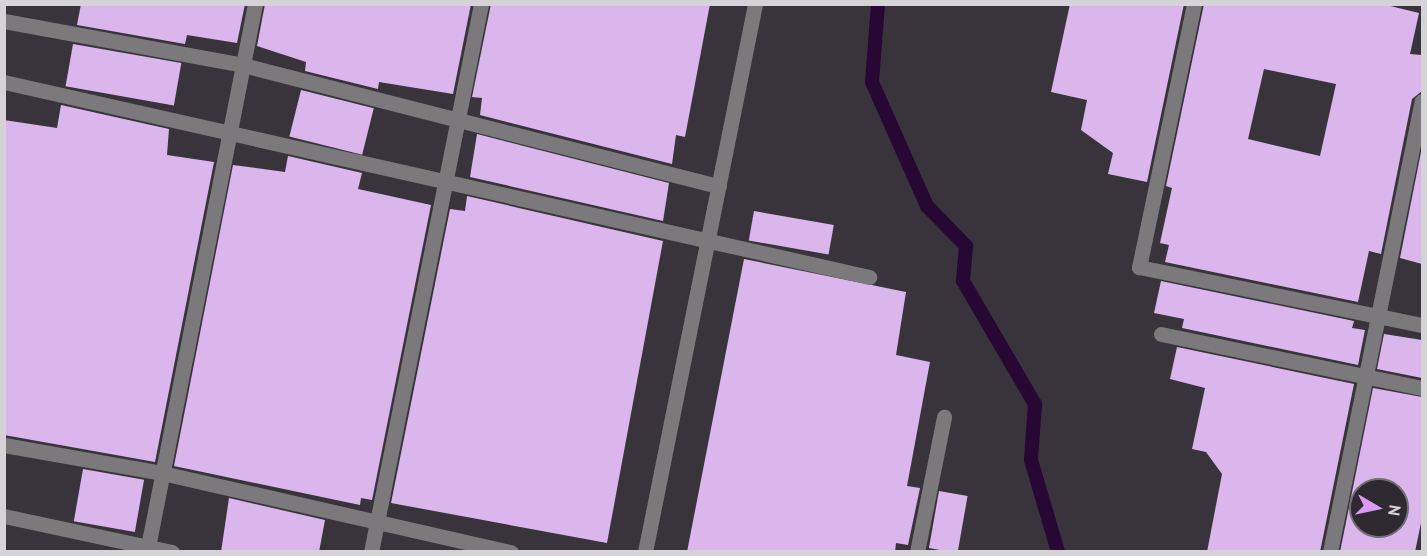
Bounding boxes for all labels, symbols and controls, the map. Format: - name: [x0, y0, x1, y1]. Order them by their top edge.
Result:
- north arrow: [1349, 478, 1409, 538]
- text: N: [1384, 504, 1406, 517]

